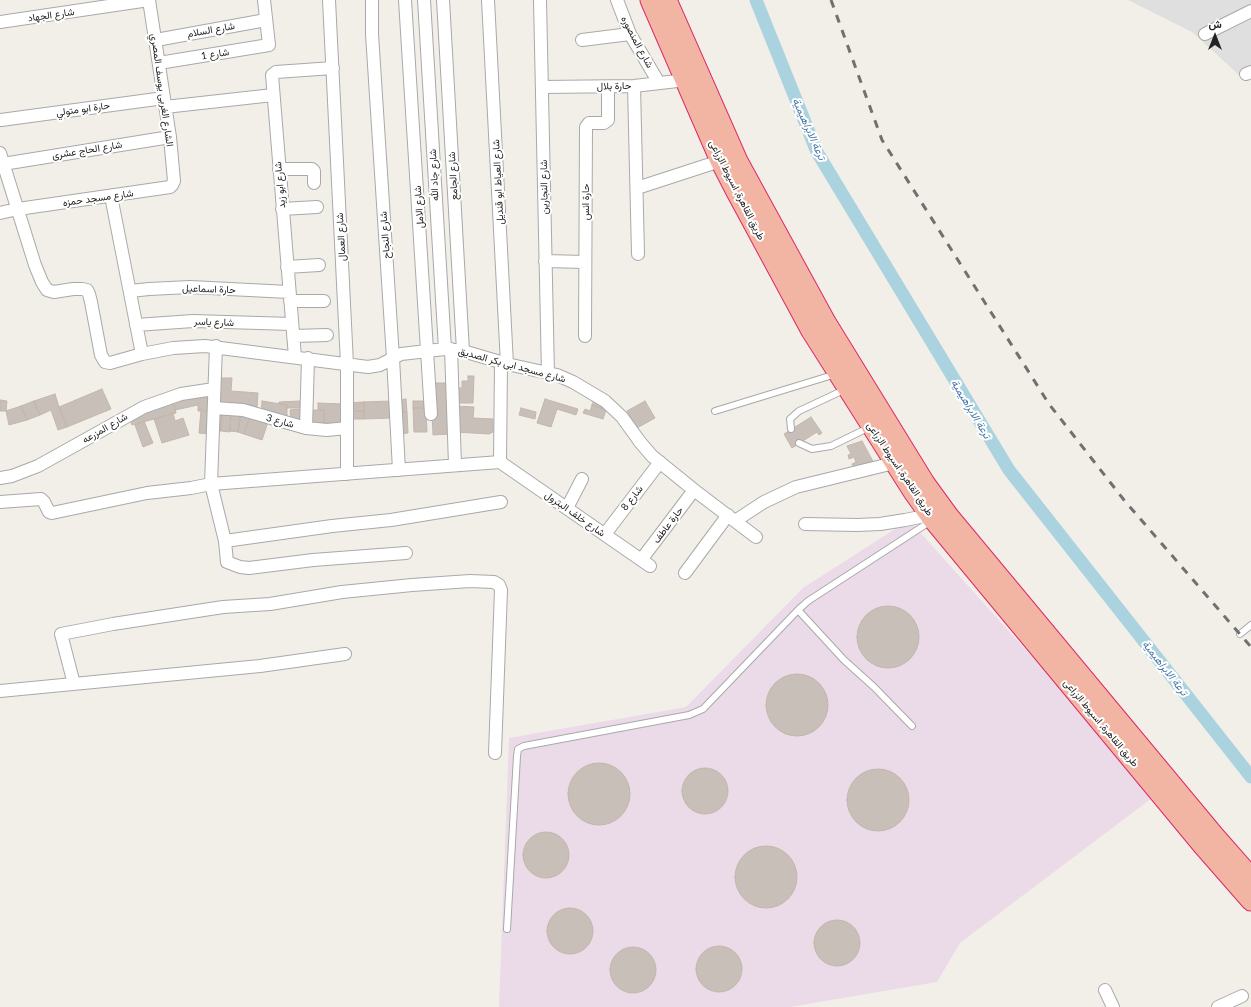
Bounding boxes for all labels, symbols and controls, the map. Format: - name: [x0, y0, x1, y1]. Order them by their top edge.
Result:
- street label: شارع الجهاد: [27, 6, 75, 24]
- street label: شارع المنصوره: [618, 14, 656, 70]
- north arrow: [1195, 16, 1235, 56]
- text: ش: [1208, 17, 1222, 30]
- street label: شارع السلام: [186, 20, 236, 40]
- street label: الشارع الغربى يوسف المصري: [148, 33, 176, 147]
- street label: شارع 1: [200, 46, 230, 62]
- street label: حارة بلال: [597, 80, 631, 92]
- water label: ترعة الابراهيمية: [789, 96, 829, 162]
- street label: حارة ابو متولي: [55, 99, 111, 119]
- street label: طريق القاهرة, اسيوط الزراعى: [707, 138, 767, 242]
- street label: شارع الحاج عشرى: [51, 139, 123, 161]
- street label: شارع العياط ابو قنديل: [490, 139, 506, 225]
- street label: شارع جاد الله: [427, 149, 441, 201]
- street label: شارع الجامع: [446, 151, 460, 201]
- street label: شارع النجارين: [538, 160, 550, 214]
- street label: شارع ابو زيد: [272, 161, 288, 209]
- street label: حارة انس: [580, 184, 592, 220]
- street label: شارع الامل: [412, 185, 426, 229]
- street label: شارع مسجد حمزه: [62, 187, 134, 209]
- street label: شارع النجاح: [377, 211, 393, 259]
- street label: شارع العمال: [334, 213, 348, 261]
- street label: حارة اسماعيل: [182, 282, 236, 296]
- street label: شارع ياسر: [194, 315, 234, 329]
- street label: شارع مسجد ابى بكر الصديق: [457, 345, 567, 385]
- water label: ترعة الابراهيمية: [948, 377, 994, 441]
- street label: شارع المزرعه: [80, 410, 130, 446]
- street label: شارع 3: [265, 412, 295, 430]
- street label: طريق القاهرة, اسيوط الزراعى: [864, 420, 936, 518]
- street label: شارع 8: [619, 483, 645, 513]
- street label: شارع خلف البترول: [542, 489, 608, 539]
- street label: حارة عاطف: [650, 504, 686, 546]
- water label: ترعة الابراهيمية: [1139, 638, 1191, 698]
- street label: طريق القاهرة, اسيوط الزراعى: [1061, 677, 1141, 769]

